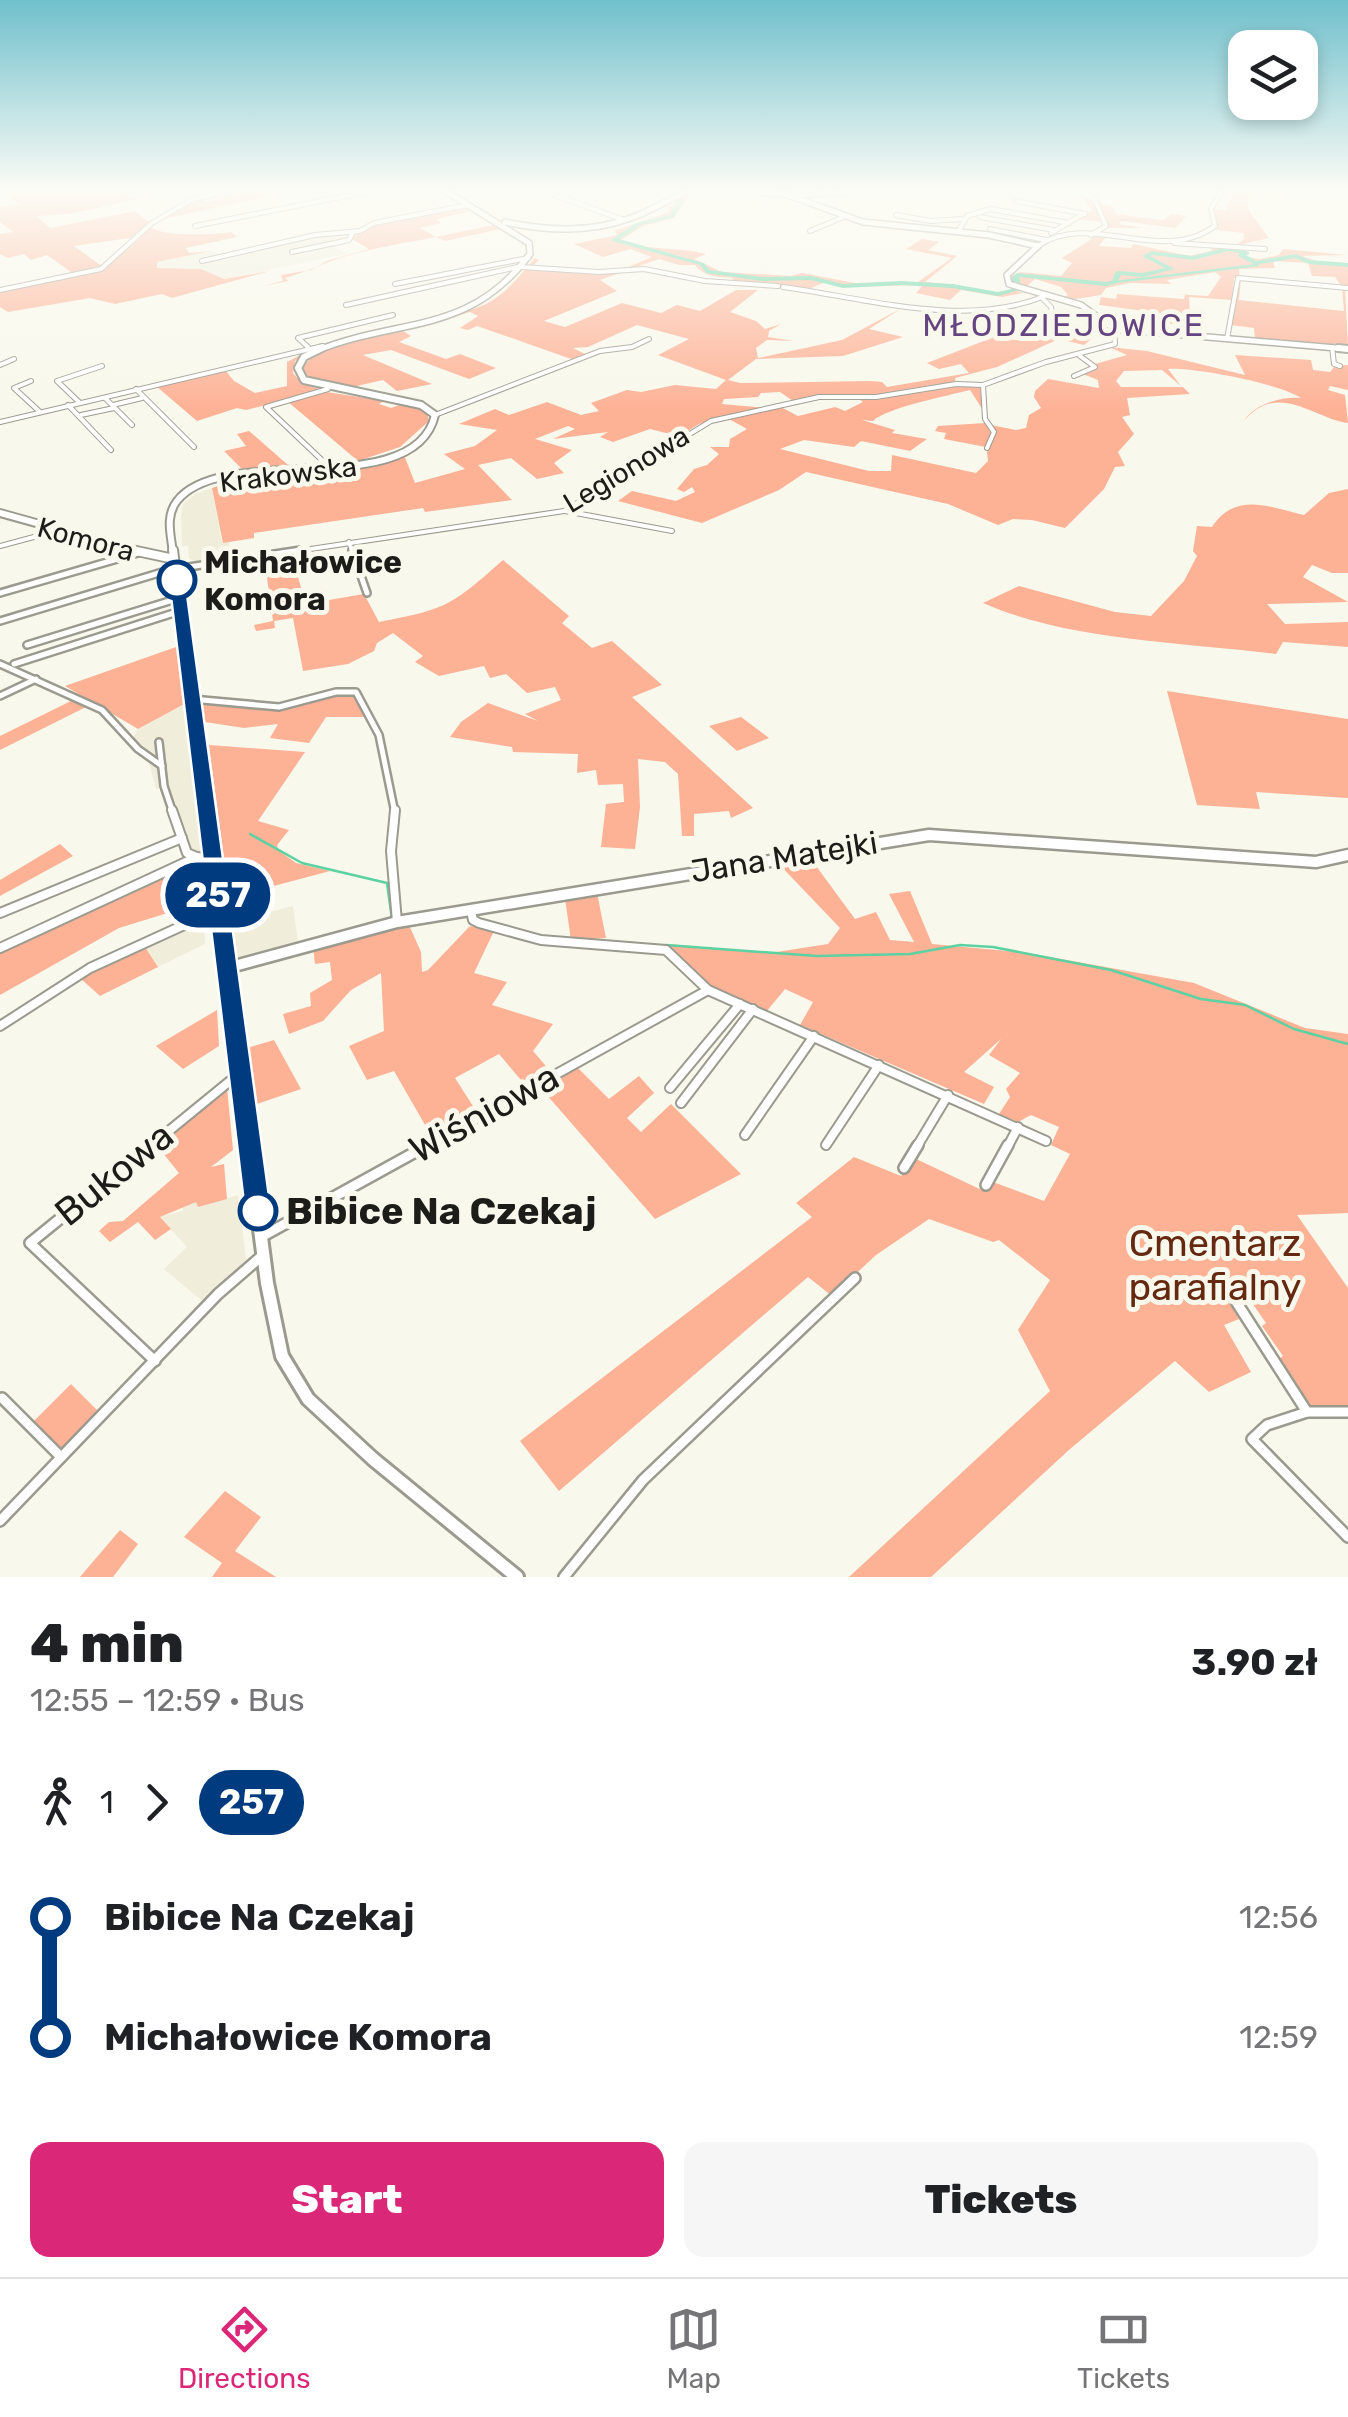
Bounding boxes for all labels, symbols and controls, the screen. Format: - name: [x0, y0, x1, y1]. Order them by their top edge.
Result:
- map controls: [1228, 30, 1318, 120]
- button: layers: [1228, 30, 1318, 120]
- district label: MŁODZIEJOWICE: [922, 306, 1206, 344]
- street label: Legionowa: [557, 419, 695, 520]
- street label: Krakowska: [217, 450, 359, 499]
- street label: Komora: [34, 511, 138, 568]
- place label: Michałowice Komora: [204, 543, 402, 618]
- marker: Michałowice Komora: [158, 561, 196, 599]
- street label: Jana Matejki: [688, 823, 880, 891]
- line badge: 257: [160, 862, 276, 928]
- text: 257: [185, 874, 251, 916]
- street label: Wiśniowa: [401, 1053, 567, 1173]
- street label: Bukowa: [45, 1112, 183, 1236]
- place label: Bibice Na Czekaj: [286, 1188, 596, 1234]
- marker: Bibice Na Czekaj: [239, 1192, 277, 1230]
- park label: Cmentarz parafialny: [1128, 1220, 1302, 1310]
- text: 4 min: [30, 1611, 184, 1676]
- text: 3.90 zł: [1191, 1639, 1318, 1685]
- text: 12:55 – 12:59 · Bus: [30, 1681, 305, 1719]
- icon: walk: [30, 1775, 85, 1830]
- icon: forward: [129, 1775, 184, 1830]
- text: 257: [219, 1781, 284, 1823]
- text: 1: [100, 1783, 114, 1821]
- text: Bibice Na Czekaj: [104, 1894, 414, 1940]
- text: 12:56: [1239, 1898, 1318, 1936]
- text: Michałowice Komora: [104, 2014, 492, 2060]
- text: 12:59: [1239, 2018, 1318, 2056]
- button: Start: [30, 2142, 664, 2257]
- button: Tickets: [684, 2142, 1318, 2257]
- tab: Directions: [178, 2302, 311, 2395]
- tab: Map: [666, 2302, 721, 2395]
- tab: Tickets: [1077, 2302, 1170, 2395]

